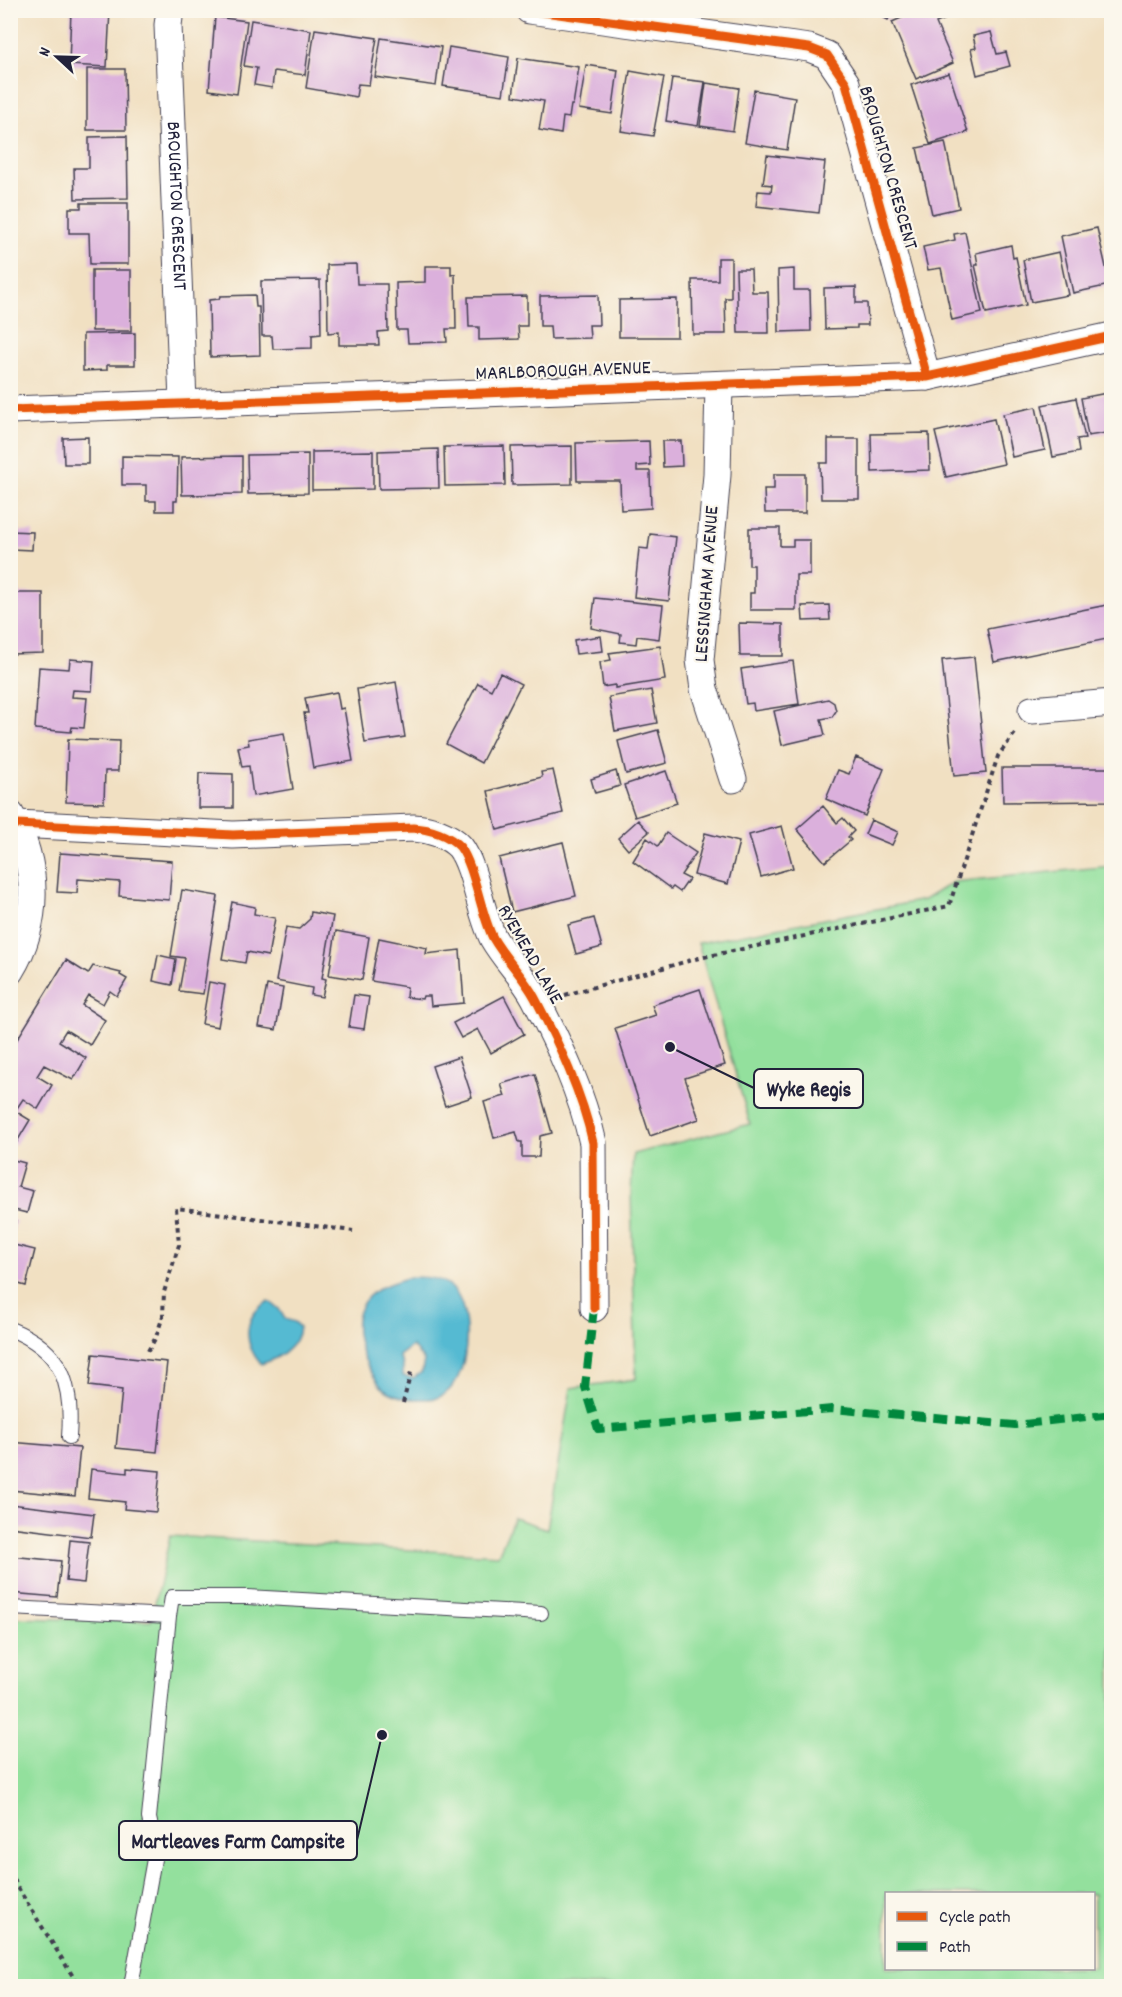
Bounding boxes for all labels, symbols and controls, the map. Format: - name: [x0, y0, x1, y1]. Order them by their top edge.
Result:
- north arrow: [27, 27, 87, 87]
- text: N: [33, 44, 58, 60]
- street label: BROUGHTON CRESCENT: [850, 83, 924, 253]
- street label: BROUGHTON CRESCENT: [158, 121, 193, 291]
- street label: MARLBOROUGH AVENUE: [475, 355, 651, 389]
- street label: LESSINGHAM AVENUE: [689, 505, 727, 663]
- street label: RYEMEAD LANE: [489, 900, 569, 1010]
- callout: Wyke Regis: [754, 1069, 863, 1108]
- text: Wyke Regis: [767, 1077, 851, 1107]
- callout: Martleaves Farm Campsite: [119, 1821, 357, 1860]
- text: Martleaves Farm Campsite: [131, 1829, 345, 1859]
- legend: [885, 1892, 1095, 1970]
- text: Cycle path: [939, 1906, 1010, 1931]
- text: Path: [939, 1936, 971, 1961]

